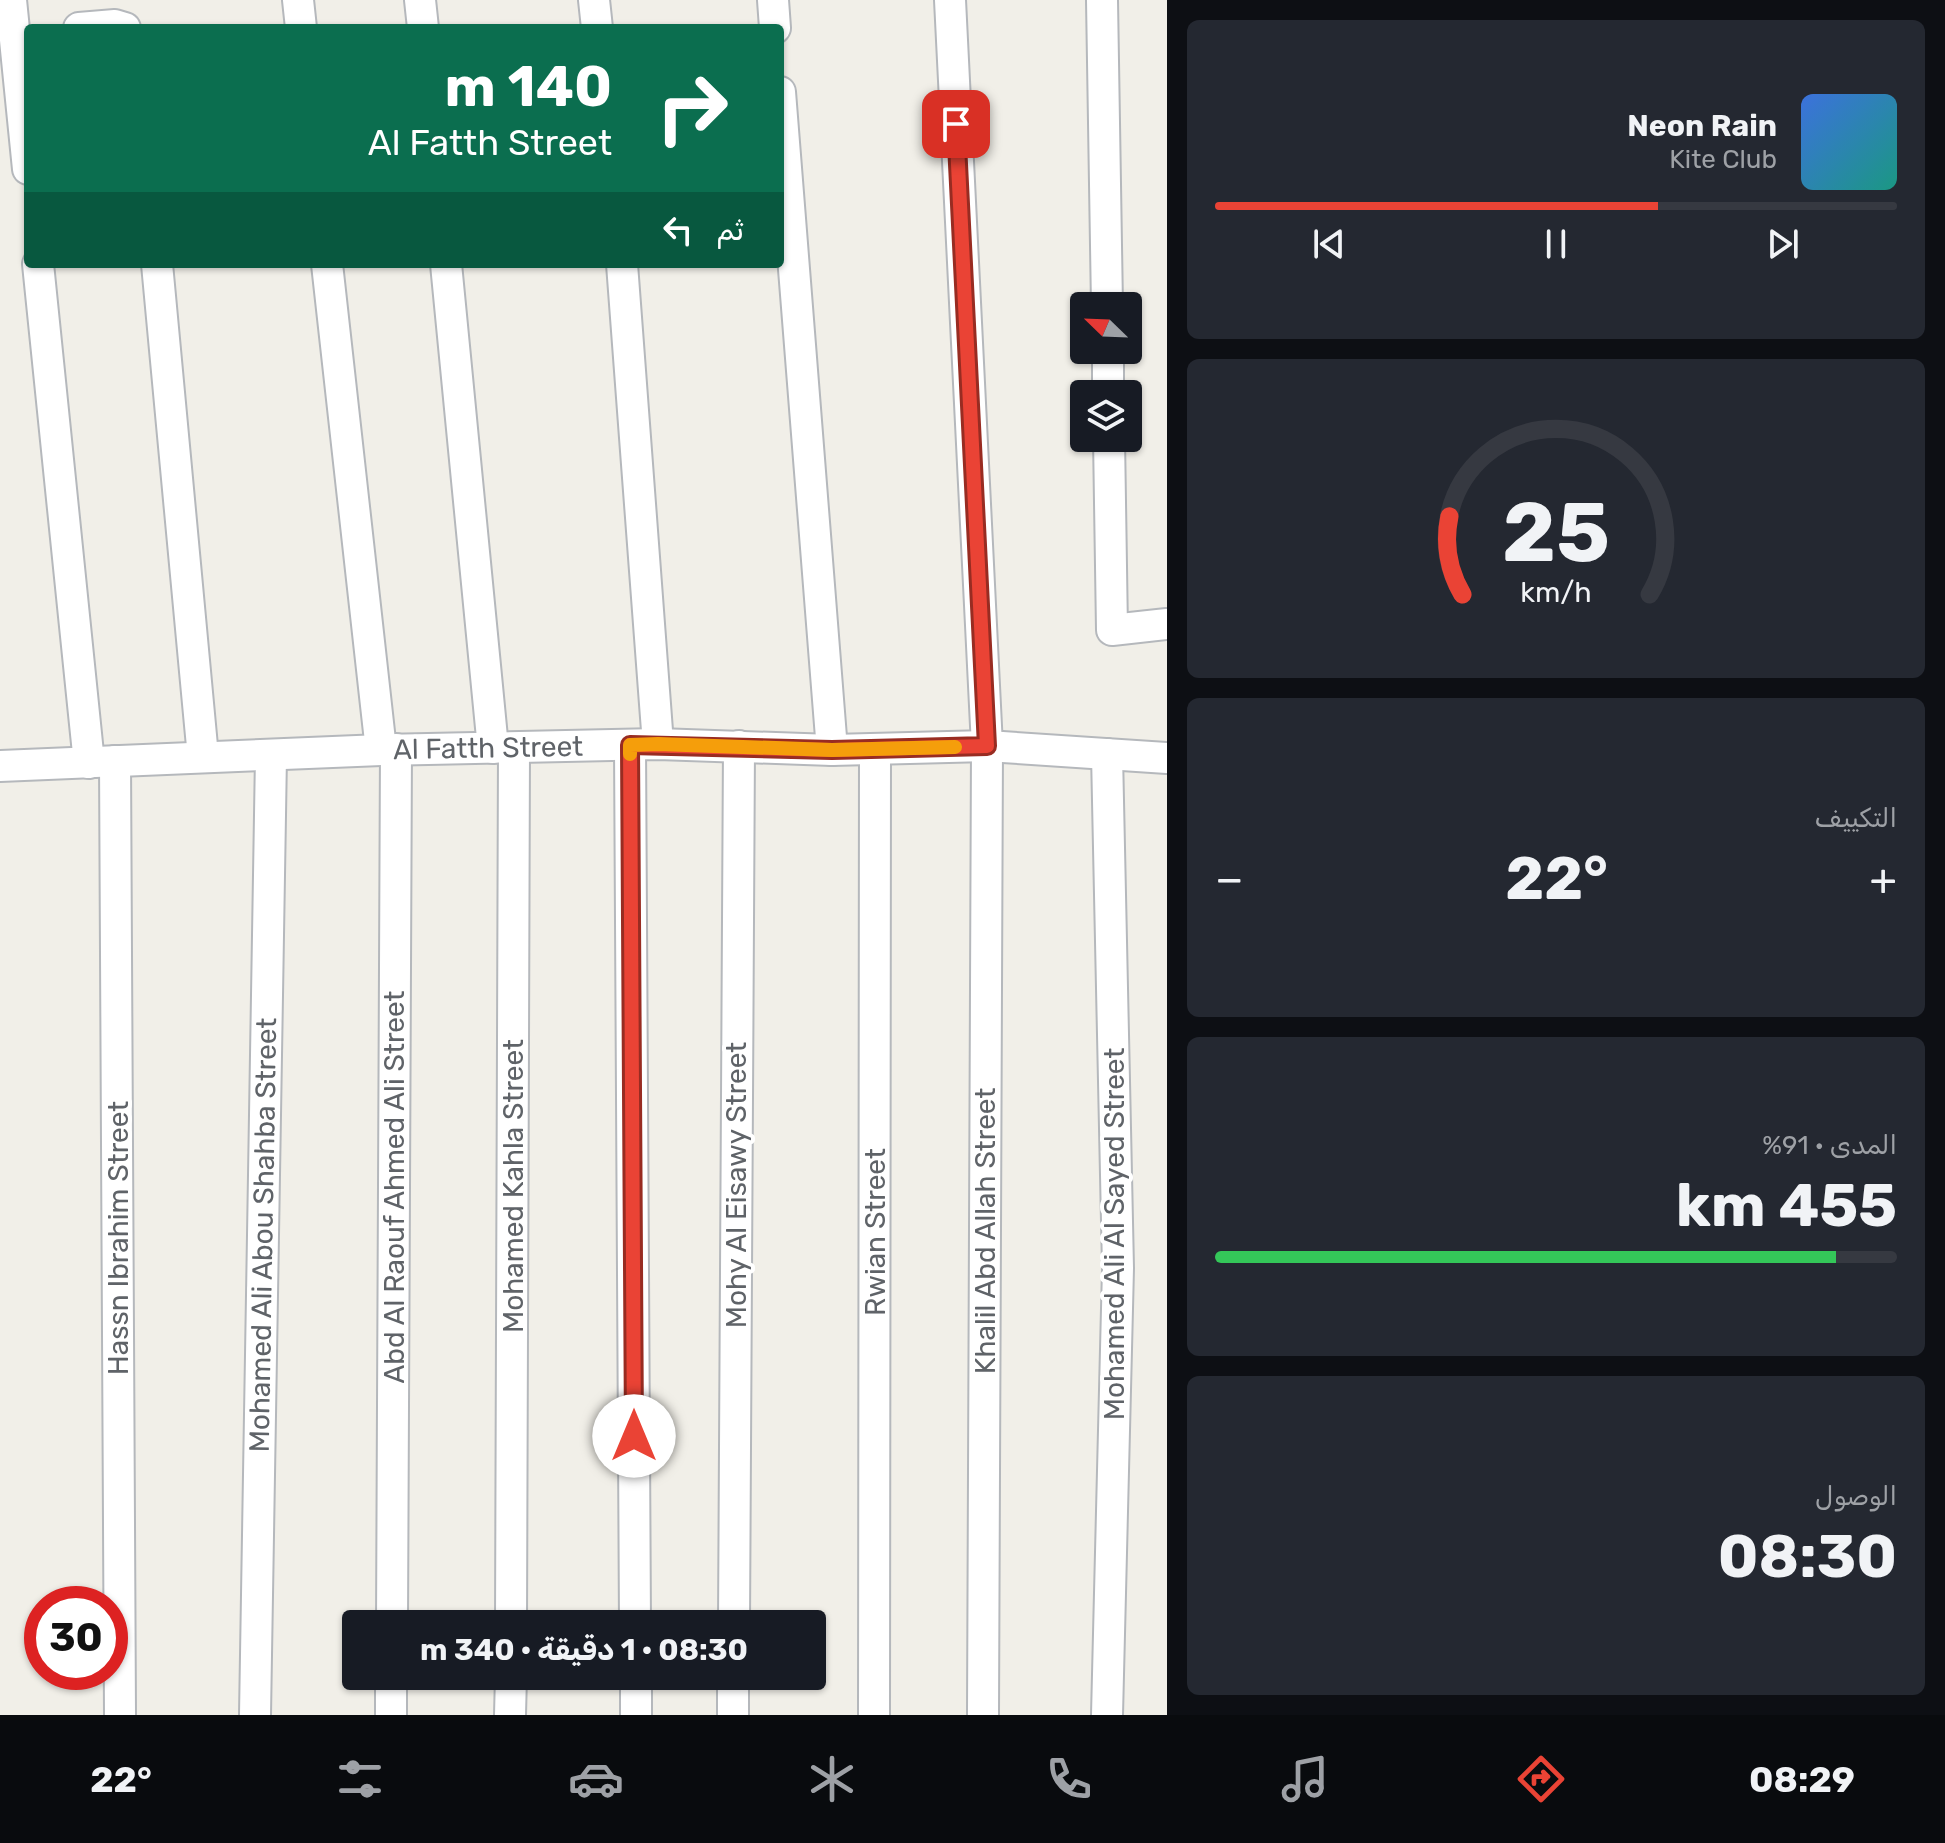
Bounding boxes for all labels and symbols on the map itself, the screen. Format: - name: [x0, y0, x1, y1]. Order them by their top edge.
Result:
- pin: [922, 90, 990, 158]
- north arrow: [1070, 292, 1142, 364]
- street label: Al Fatth Street: [393, 730, 583, 766]
- street label: Abd Al Raouf Ahmed Ali Street: [378, 990, 411, 1383]
- street label: Mohamed Ali Abou Shahba Street: [243, 1017, 283, 1453]
- street label: Mohamed Kahla Street: [497, 1039, 530, 1333]
- street label: Mohy Al Eisawy Street: [720, 1042, 753, 1328]
- street label: Mohamed Ali Al Sayed Street: [1098, 1048, 1131, 1420]
- street label: Khalil Abd Allah Street: [969, 1088, 1002, 1374]
- street label: Hassn Ibrahim Street: [102, 1101, 135, 1375]
- street label: Rwian Street: [859, 1148, 892, 1316]
- position arrow: [592, 1394, 676, 1478]
- speed limit sign: 30: [24, 1586, 128, 1690]

